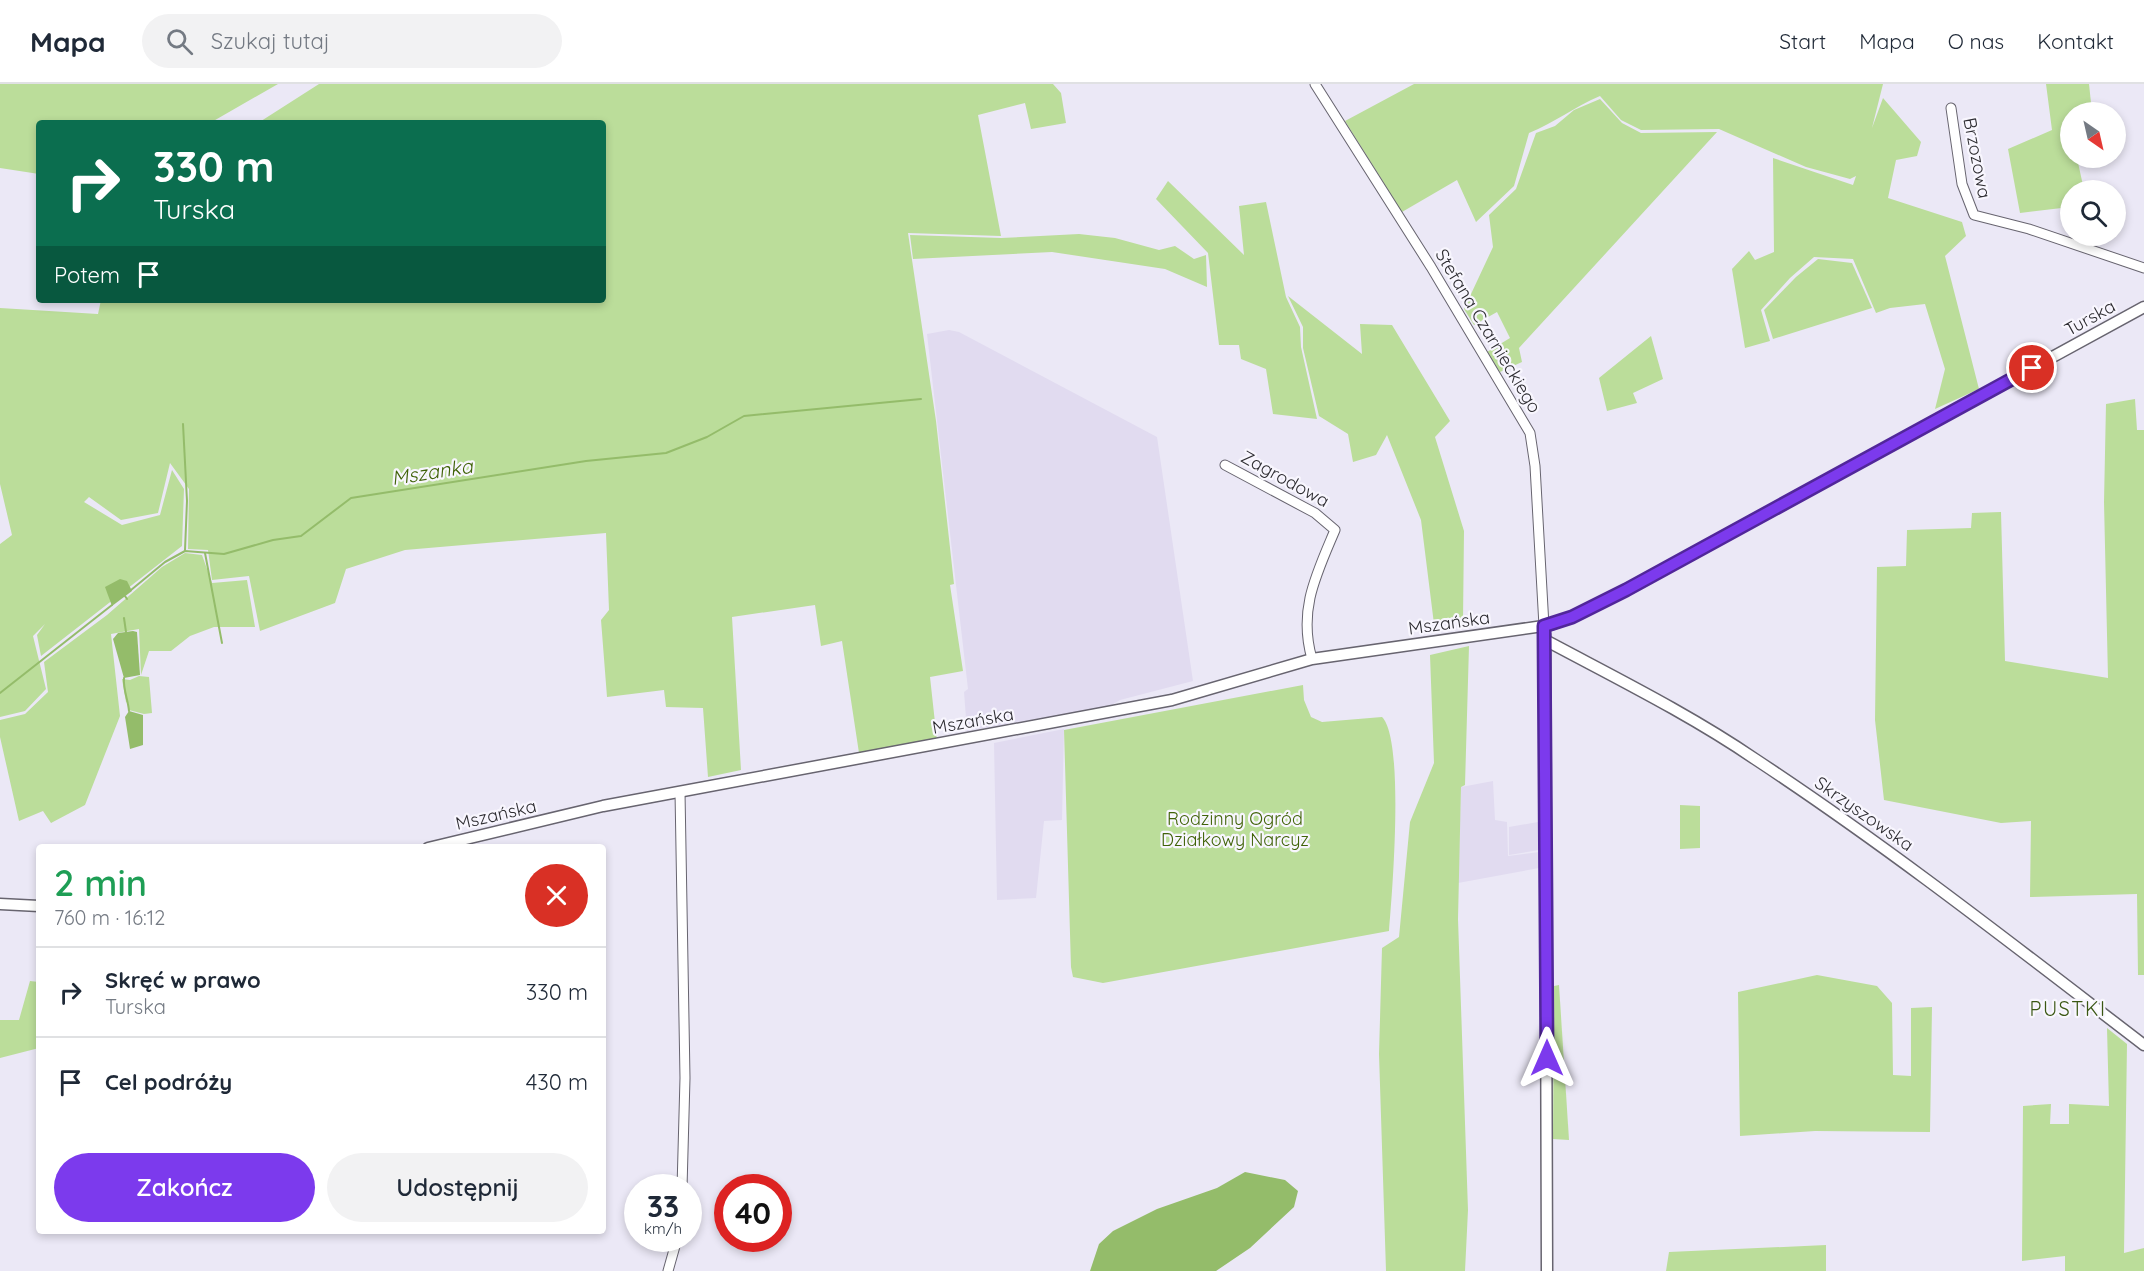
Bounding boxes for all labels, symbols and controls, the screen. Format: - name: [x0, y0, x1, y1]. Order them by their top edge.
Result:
- search box: [142, 14, 562, 68]
- text: Mapa: [30, 24, 106, 59]
- icon: search: [163, 25, 196, 58]
- text: Szukaj tutaj: [211, 27, 330, 55]
- text: Start: [1779, 28, 1826, 54]
- text: Mapa: [1859, 28, 1915, 54]
- text: O nas: [1948, 28, 2004, 54]
- text: Kontakt: [2037, 28, 2114, 54]
- north arrow: [2060, 102, 2126, 168]
- map controls: [2060, 102, 2126, 246]
- street label: Brzozowa: [1958, 116, 1997, 200]
- text: 330 m: [153, 140, 274, 193]
- icon: right: [54, 144, 132, 222]
- button: search: [2060, 180, 2126, 246]
- text: Turska: [153, 192, 235, 226]
- street label: Stefana Czarnieckiego: [1430, 245, 1546, 417]
- icon: arrive: [132, 258, 165, 291]
- text: Potem: [54, 261, 120, 289]
- street label: Turska: [2060, 294, 2119, 341]
- pin: [2006, 342, 2057, 393]
- icon: arrive: [2015, 351, 2048, 384]
- street label: Zagrodowa: [1237, 445, 1333, 512]
- water label: Mszanka: [390, 452, 476, 490]
- street label: Mszańska: [1407, 605, 1491, 640]
- street label: Mszańska: [930, 702, 1015, 739]
- street label: Skrzyszowska: [1810, 771, 1918, 856]
- street label: Mszańska: [453, 794, 539, 835]
- park label: Rodzinny Ogród Działkowy Narcyz: [1161, 807, 1309, 851]
- text: 2 min: [54, 860, 147, 905]
- button: close: [525, 864, 588, 927]
- text: 760 m · 16:12: [54, 905, 165, 930]
- text: Skręć w prawo: [105, 966, 261, 994]
- icon: right: [54, 976, 87, 1009]
- text: 330 m: [526, 978, 588, 1006]
- text: Turska: [105, 994, 166, 1019]
- district label: PUSTKI: [2030, 996, 2106, 1021]
- position arrow: [1515, 1026, 1579, 1090]
- icon: arrive: [54, 1066, 87, 1099]
- text: Cel podróży: [105, 1068, 232, 1096]
- text: 430 m: [526, 1068, 588, 1096]
- button: Zakończ: [54, 1153, 315, 1222]
- button: Udostępnij: [327, 1153, 588, 1222]
- speed limit sign: 40: [714, 1174, 792, 1252]
- text: 33: [647, 1187, 679, 1225]
- text: km/h: [644, 1219, 682, 1238]

